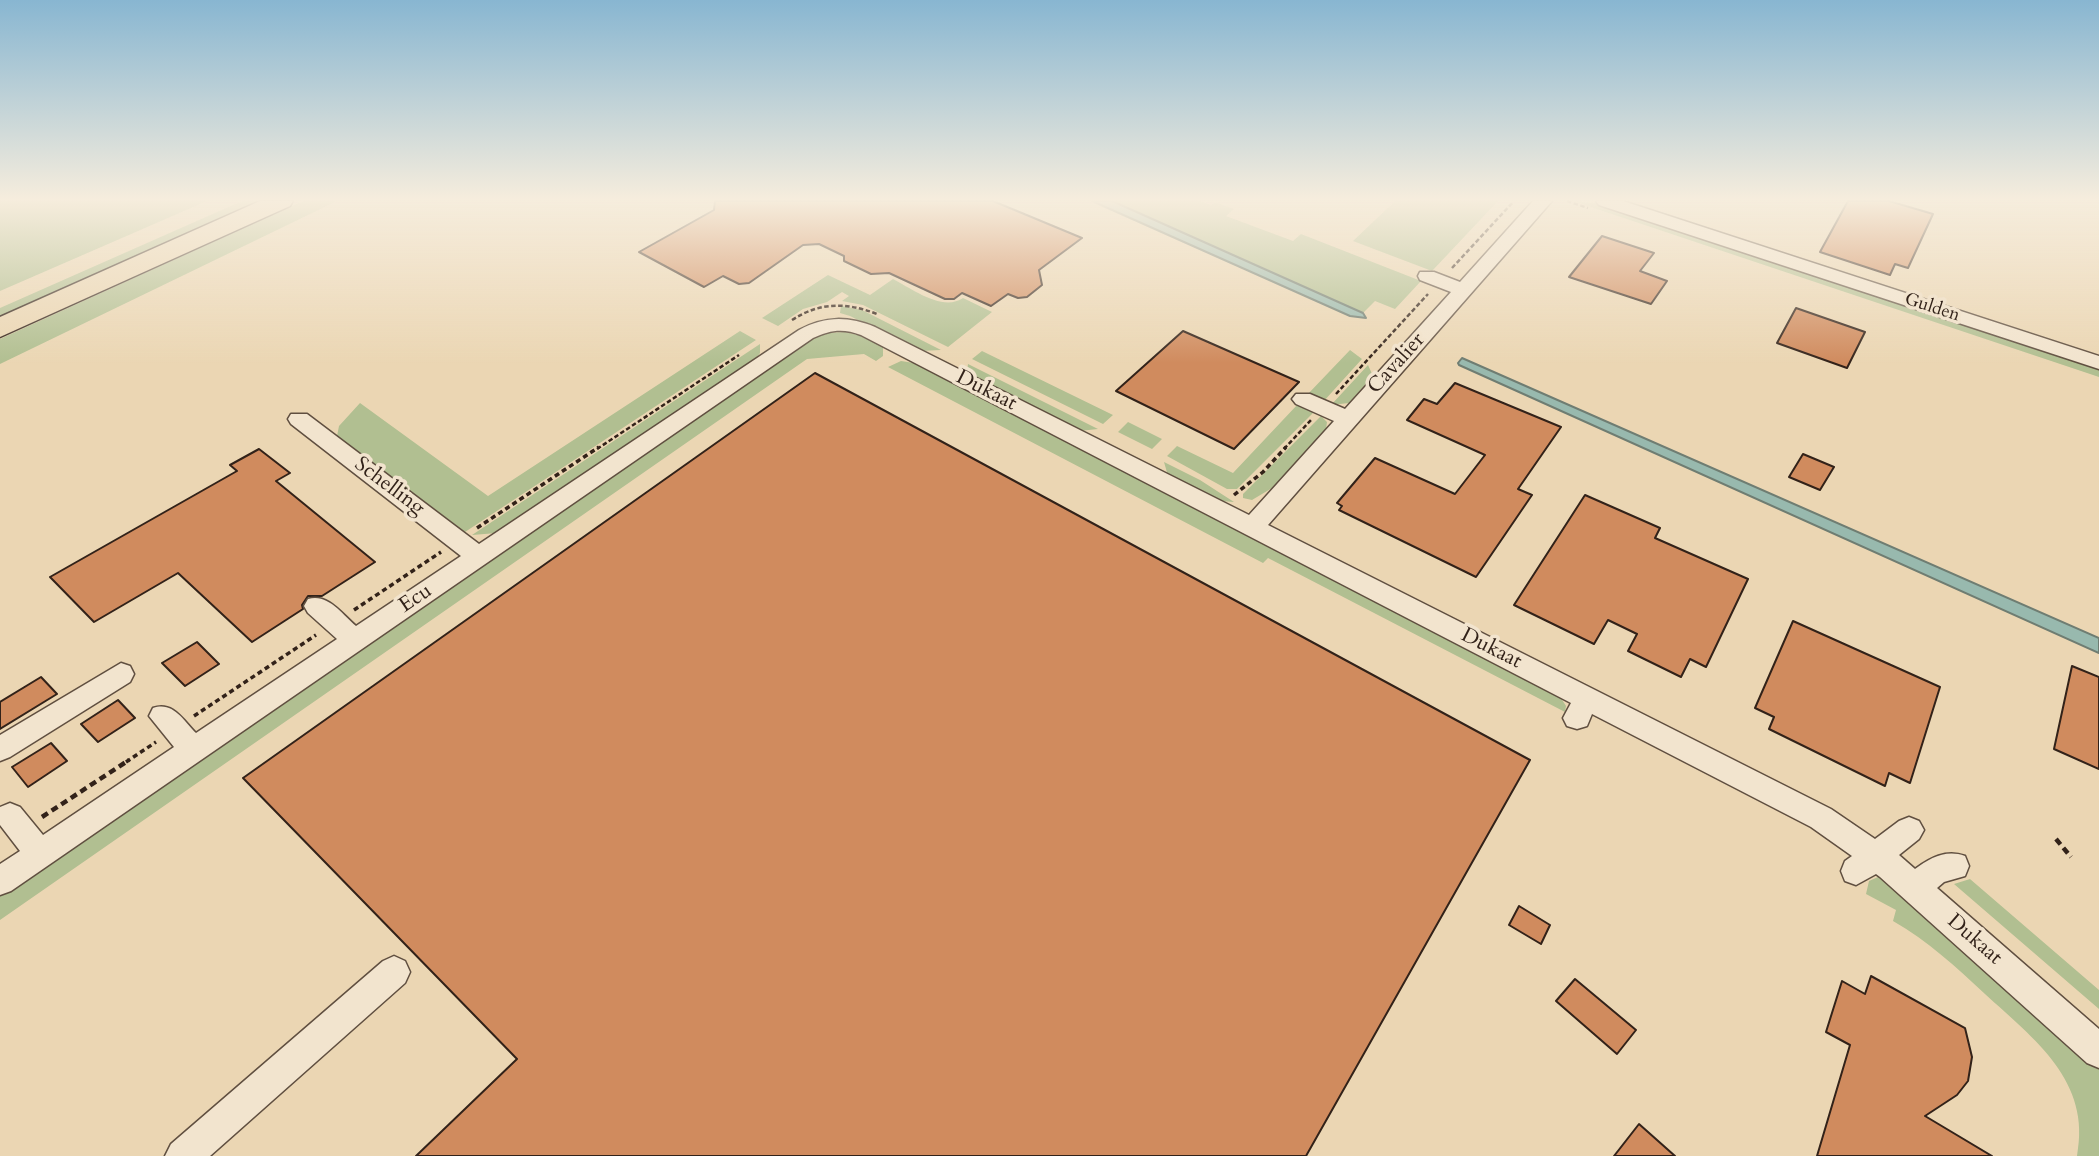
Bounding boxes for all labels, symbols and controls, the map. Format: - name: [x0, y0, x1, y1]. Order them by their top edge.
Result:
- street label: Gulden: [1902, 289, 1962, 327]
- street label: Cavalier: [1363, 328, 1431, 400]
- street label: Dukaat: [951, 365, 1021, 417]
- street label: Schelling: [349, 452, 429, 522]
- street label: Ecu: [395, 579, 437, 619]
- street label: Dukaat: [1456, 623, 1526, 675]
- street label: Dukaat: [1941, 909, 2007, 971]

